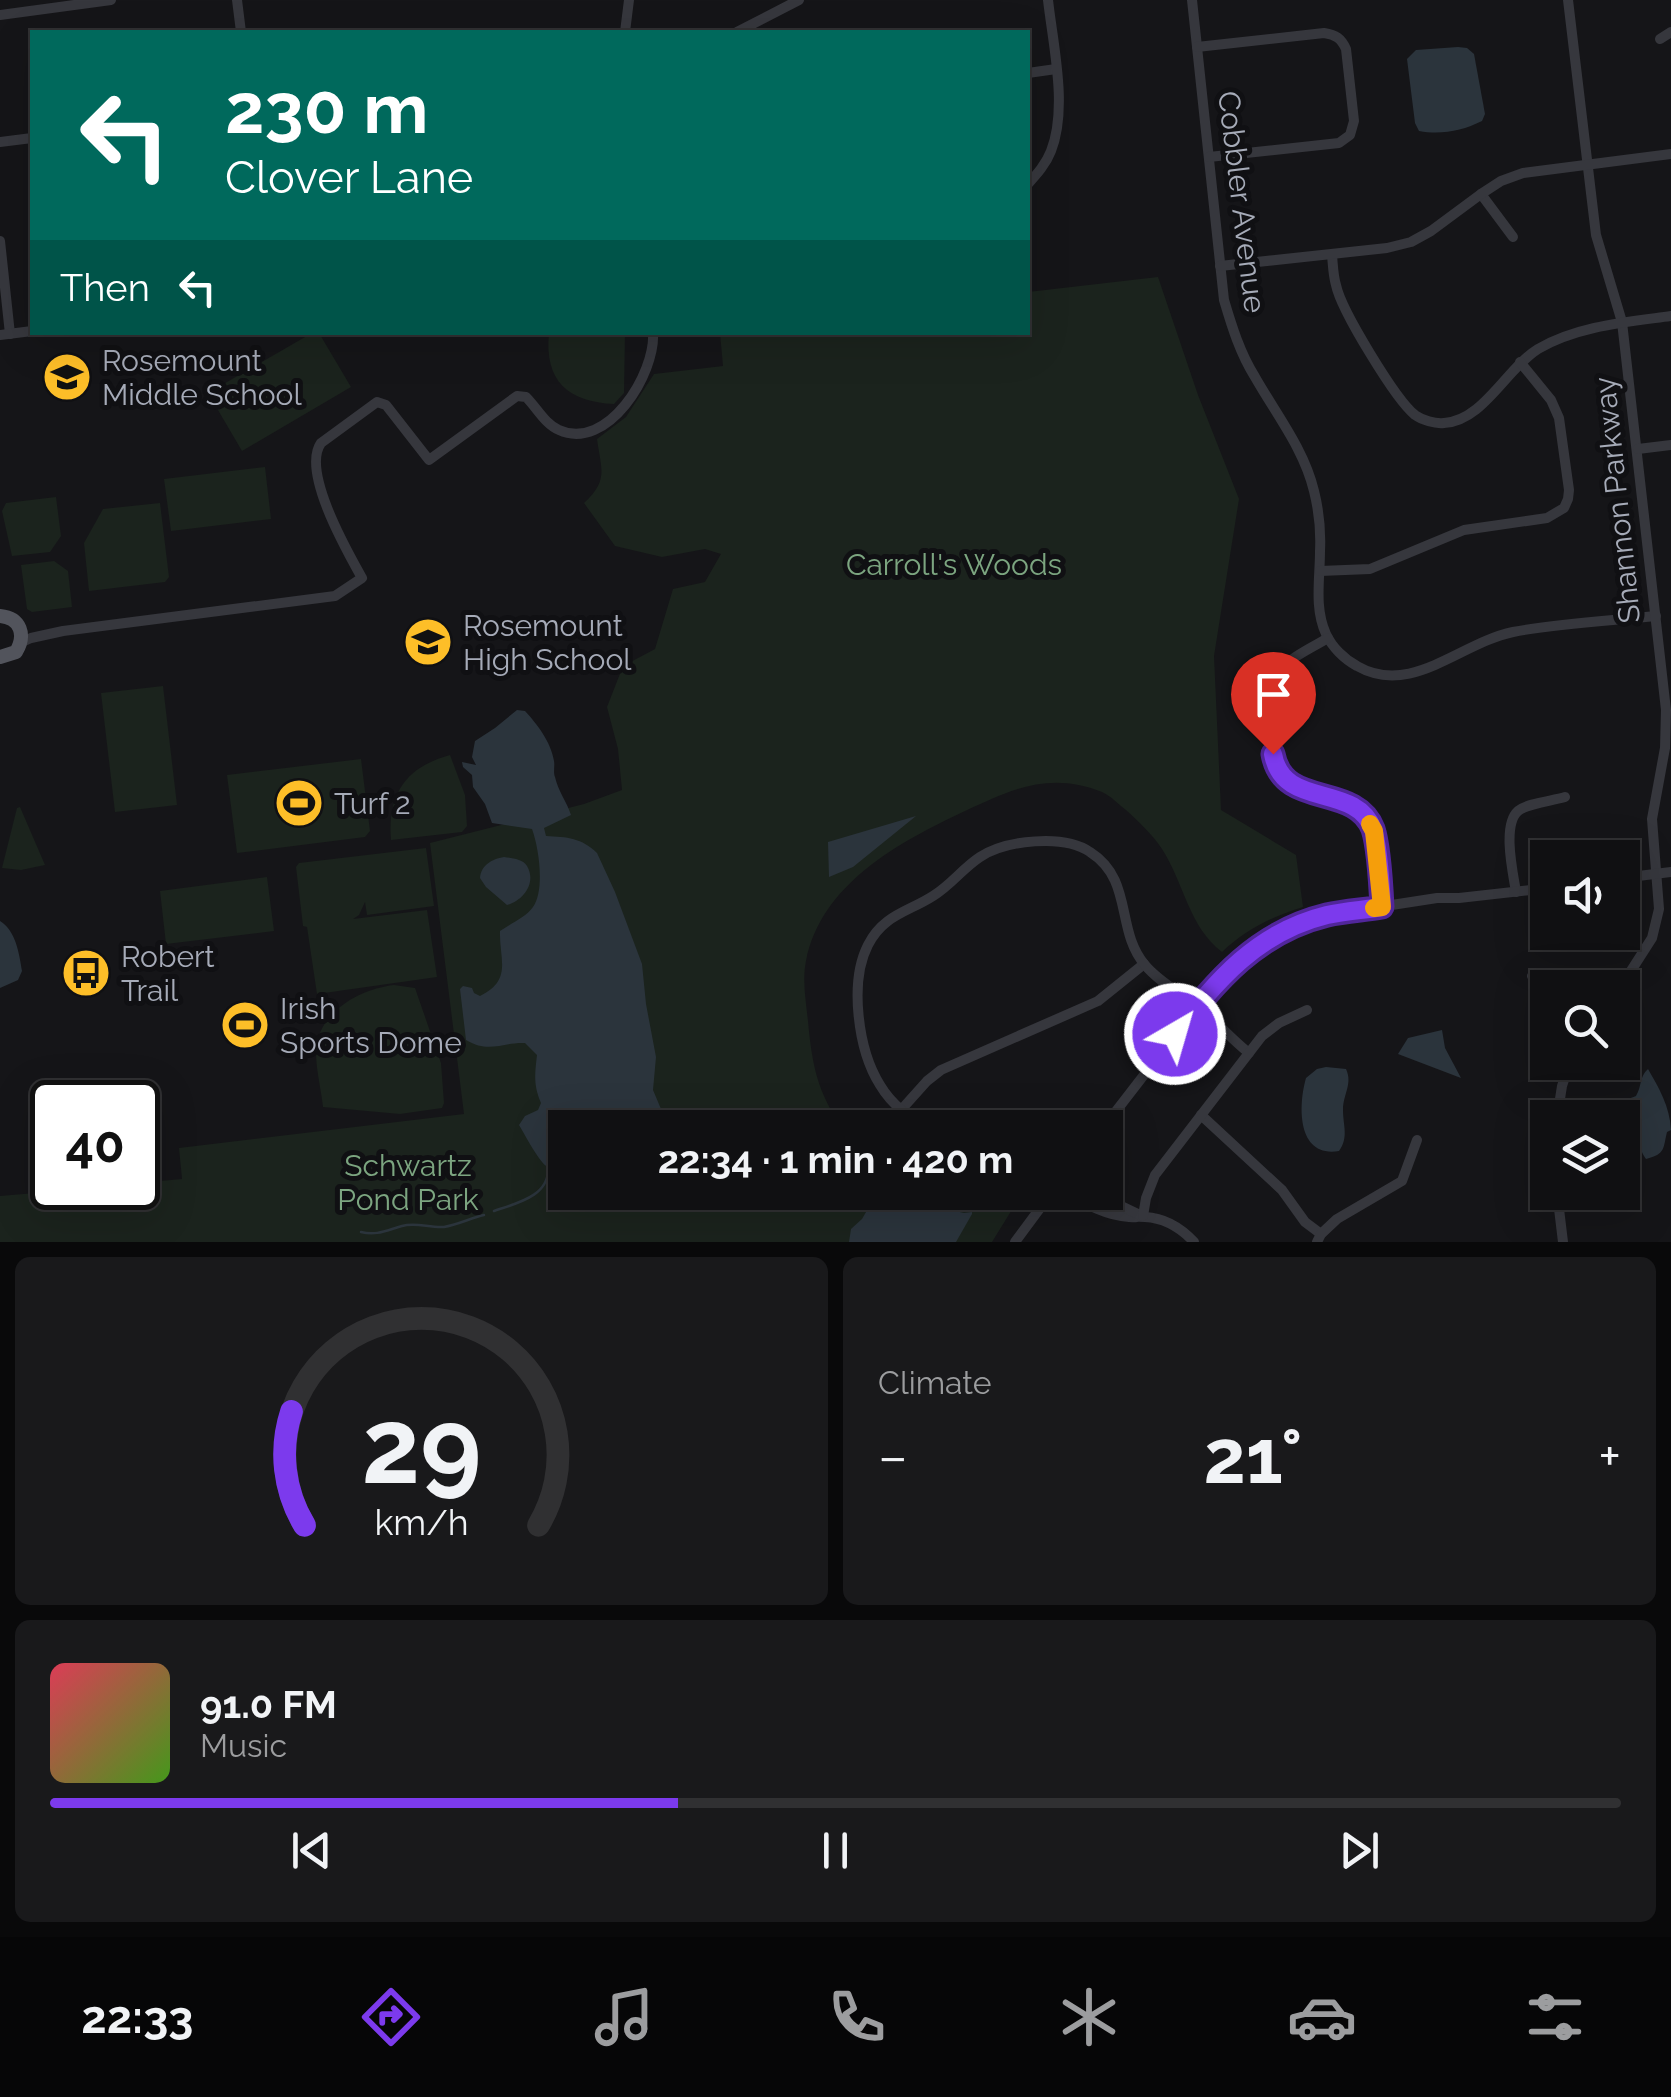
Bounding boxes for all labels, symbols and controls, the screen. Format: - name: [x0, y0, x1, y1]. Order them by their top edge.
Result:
- text: 230 m: [225, 67, 429, 149]
- icon: left: [60, 70, 190, 200]
- street label: Cobbler Avenue: [1211, 89, 1273, 315]
- text: Clover Lane: [225, 151, 473, 204]
- icon: left: [170, 260, 225, 315]
- text: Then: [60, 265, 150, 310]
- place label: Rosemount Middle School: [102, 343, 302, 412]
- school or university icon: Rosemount Middle School: [41, 351, 93, 403]
- street label: Shannon Parkway: [1587, 375, 1647, 625]
- park label: Carroll's Woods: [846, 547, 1062, 582]
- place label: Rosemount High School: [463, 608, 632, 677]
- school or university icon: Rosemount High School: [402, 616, 454, 668]
- pin: [1231, 652, 1316, 755]
- icon: arrive: [1246, 667, 1301, 722]
- sports icon: Turf 2: [273, 777, 325, 829]
- place label: Turf 2: [334, 786, 411, 821]
- map controls: [1530, 840, 1640, 1210]
- button: sound: [1530, 840, 1640, 950]
- place label: Robert Trail: [121, 939, 215, 1008]
- bus stop icon: Robert Trail: [60, 947, 112, 999]
- button: search: [1530, 970, 1640, 1080]
- position arrow: [1123, 982, 1227, 1086]
- place label: Irish Sports Dome: [280, 991, 462, 1060]
- sports icon: Irish Sports Dome: [219, 999, 271, 1051]
- speed limit sign: 40: [30, 1080, 160, 1210]
- button: layers: [1530, 1100, 1640, 1210]
- text: 22:34 · 1 min · 420 m: [658, 1137, 1013, 1182]
- park label: Schwartz Pond Park: [337, 1148, 479, 1217]
- text: Climate: [878, 1364, 992, 1401]
- text: 29: [362, 1385, 481, 1507]
- text: 21°: [1203, 1412, 1302, 1501]
- text: −: [878, 1424, 908, 1489]
- text: +: [1598, 1424, 1621, 1489]
- text: km/h: [374, 1501, 469, 1543]
- text: 91.0 FM: [200, 1682, 337, 1727]
- text: Music: [200, 1727, 287, 1764]
- icon: previous: [284, 1823, 339, 1878]
- icon: pause: [808, 1823, 863, 1878]
- icon: next: [1332, 1823, 1387, 1878]
- icon: directions: [356, 1982, 426, 2052]
- icon: music: [589, 1982, 659, 2052]
- icon: phone: [822, 1982, 892, 2052]
- icon: climate: [1054, 1982, 1124, 2052]
- icon: car: [1287, 1982, 1357, 2052]
- icon: filters: [1520, 1982, 1590, 2052]
- text: 22:33: [81, 1991, 193, 2044]

